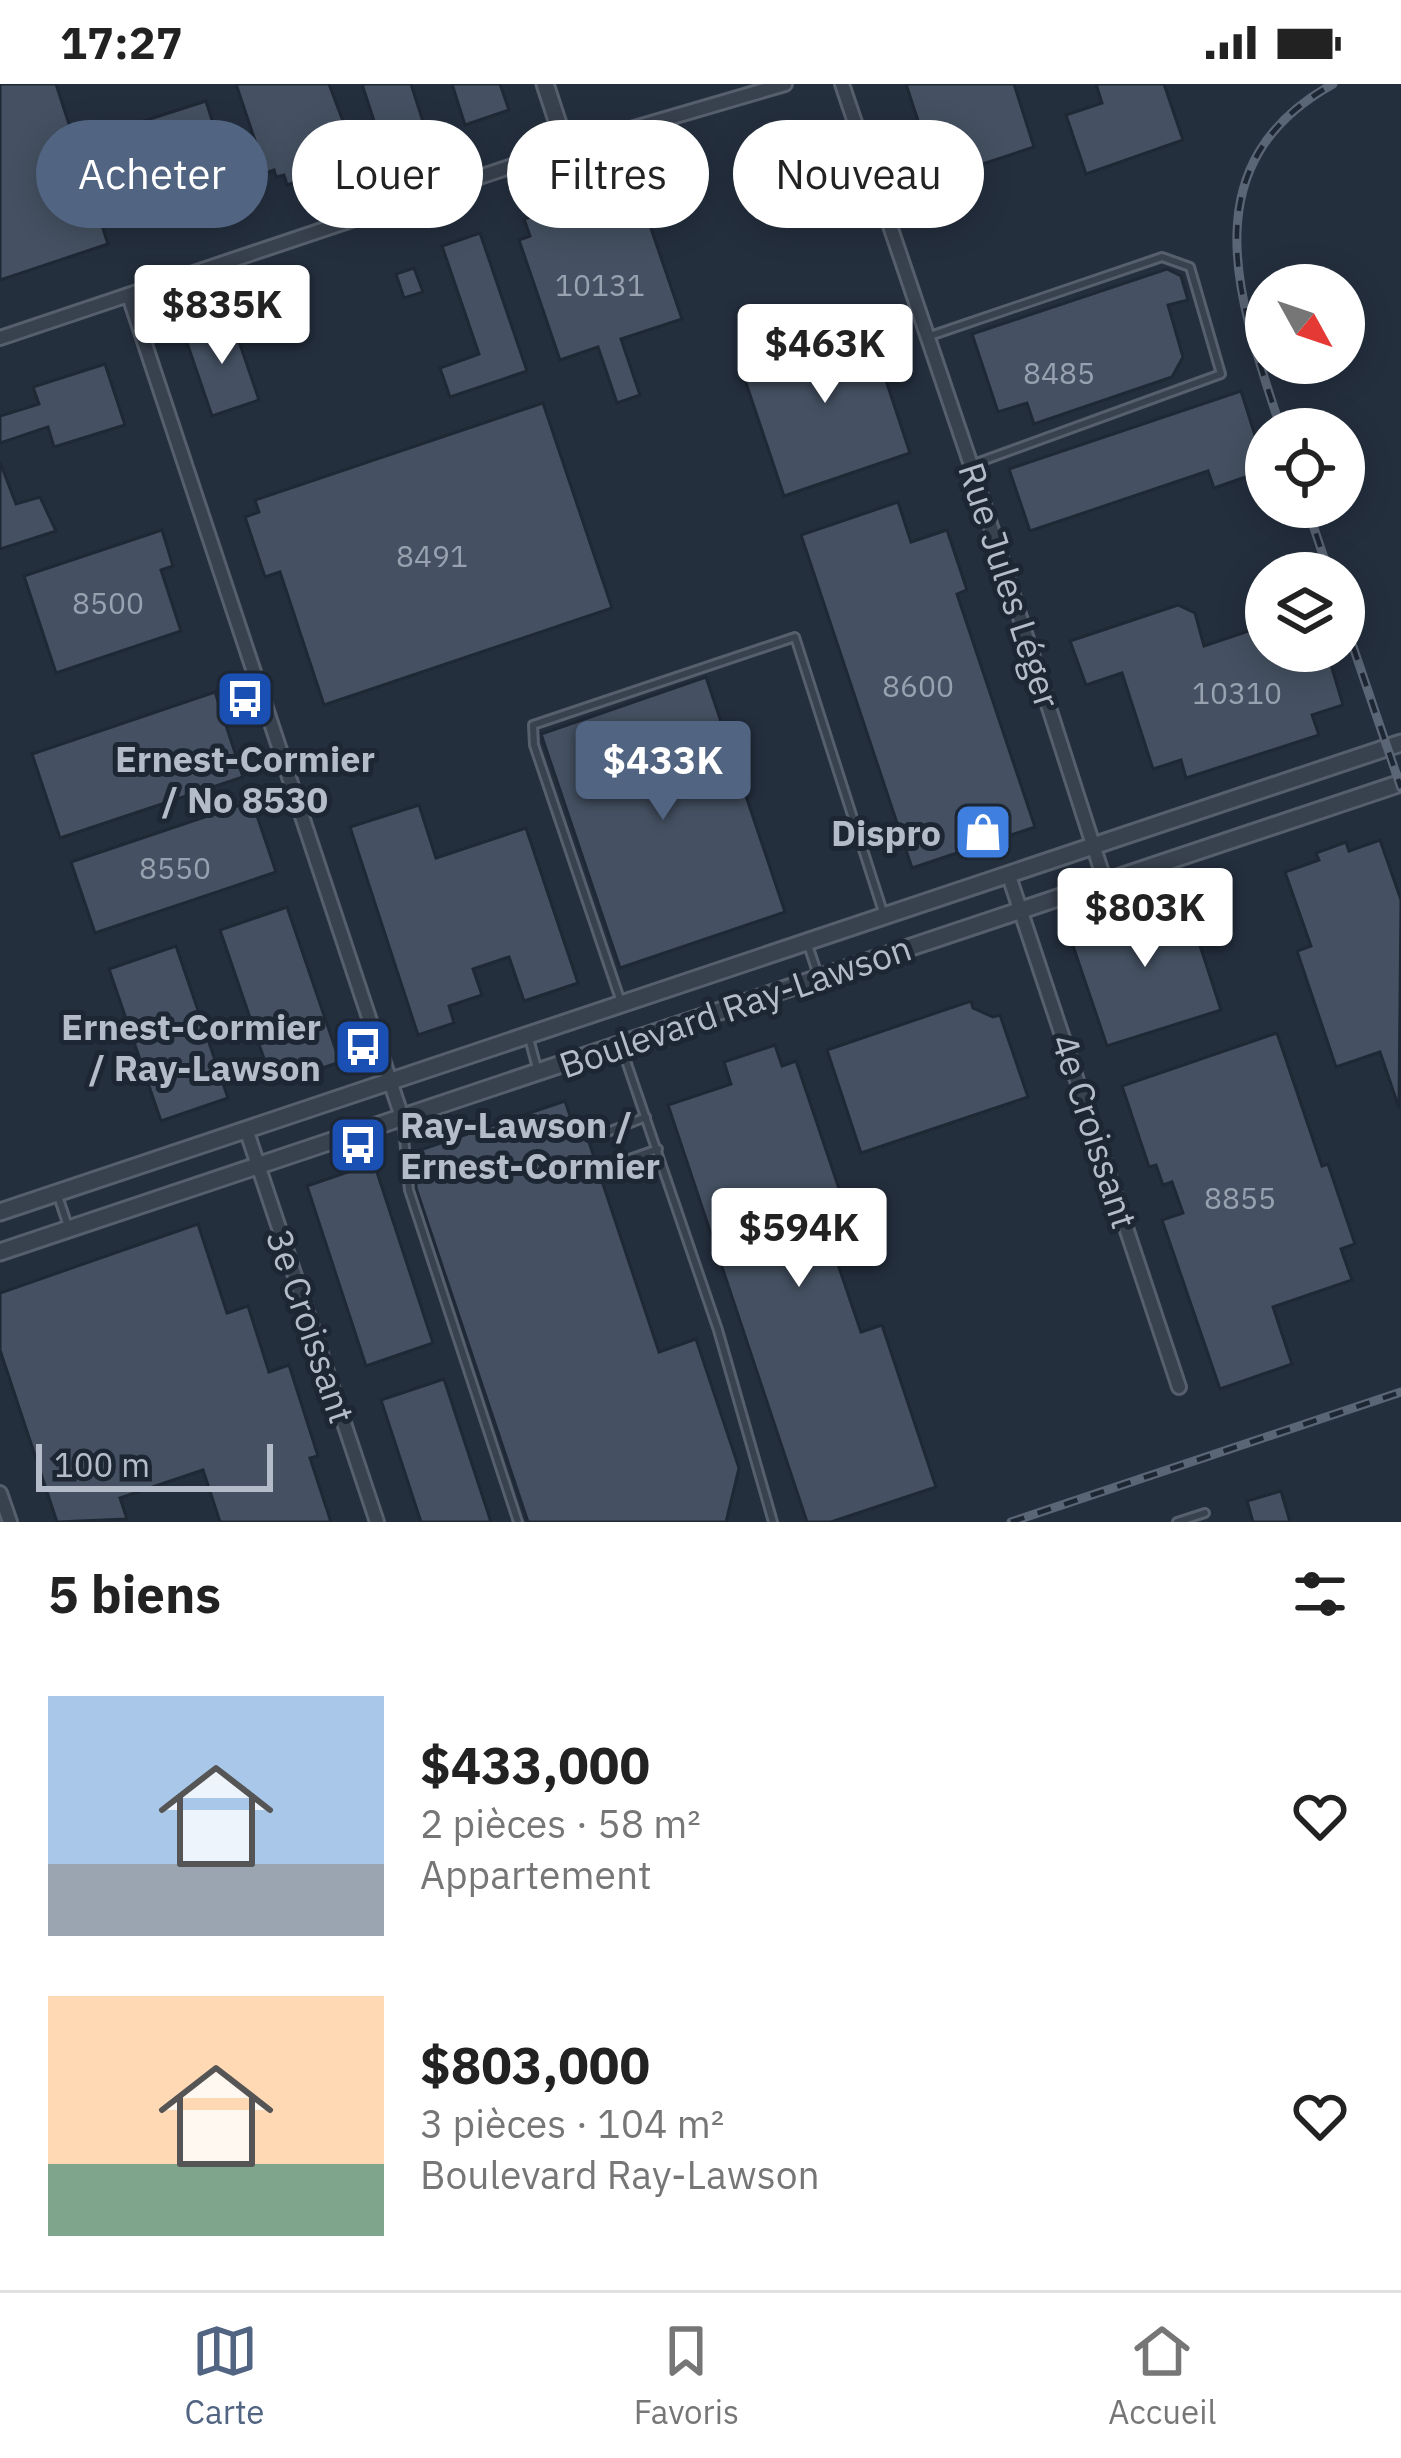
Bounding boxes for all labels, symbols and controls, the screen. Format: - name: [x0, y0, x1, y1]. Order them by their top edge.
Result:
- text: 17:27: [60, 13, 183, 71]
- chip: Acheter: [36, 120, 268, 228]
- chip: Louer: [292, 120, 483, 228]
- chip: Filtres: [507, 120, 709, 228]
- chip: Nouveau: [733, 120, 984, 228]
- north arrow: [1245, 264, 1365, 384]
- map controls: [1245, 264, 1365, 672]
- pin: $835K: [138, 265, 306, 367]
- house number: 10131: [555, 265, 645, 304]
- text: $835K: [162, 278, 282, 329]
- pin: $463K: [741, 304, 909, 406]
- text: $463K: [765, 317, 885, 368]
- house number: 8485: [1023, 353, 1095, 392]
- button: locate: [1245, 408, 1365, 528]
- street label: Rue Jules Léger: [948, 456, 1072, 714]
- house number: 8491: [396, 536, 468, 575]
- button: layers: [1245, 552, 1365, 672]
- house number: 8500: [72, 583, 144, 622]
- house number: 8600: [882, 666, 954, 705]
- bus stop icon: Ernest-Cormier / No 8530: [214, 668, 276, 730]
- house number: 10310: [1192, 673, 1282, 712]
- pin: $433K: [579, 721, 747, 823]
- text: $433K: [603, 734, 723, 785]
- place label: Ernest-Cormier / No 8530: [115, 735, 375, 823]
- shop icon: Dispro: [952, 801, 1014, 863]
- place label: Dispro: [831, 809, 941, 856]
- house number: 8550: [139, 848, 211, 887]
- pin: $803K: [1061, 868, 1229, 970]
- text: $803K: [1085, 881, 1205, 932]
- street label: Boulevard Ray-Lawson: [553, 924, 917, 1088]
- place label: Ernest-Cormier / Ray-Lawson: [61, 1003, 321, 1091]
- bus stop icon: Ernest-Cormier / Ray-Lawson: [332, 1016, 394, 1078]
- street label: 4e Croissant: [1042, 1028, 1148, 1234]
- place label: Ray-Lawson / Ernest-Cormier: [400, 1101, 660, 1189]
- bus stop icon: Ray-Lawson / Ernest-Cormier: [327, 1114, 389, 1176]
- house number: 8855: [1204, 1178, 1276, 1217]
- pin: $594K: [715, 1188, 883, 1290]
- text: $594K: [739, 1201, 859, 1252]
- street label: 3e Croissant: [256, 1223, 366, 1429]
- scale bar: [36, 1438, 273, 1491]
- text: 100 m: [54, 1443, 150, 1486]
- text: 5 biens: [48, 1561, 221, 1627]
- icon: filters: [1287, 1561, 1353, 1627]
- text: $433,000: [420, 1732, 650, 1798]
- icon: home: [144, 1744, 288, 1888]
- icon: heart: [1287, 1783, 1353, 1849]
- text: 2 pièces · 58 m²: [420, 1798, 701, 1849]
- text: Appartement: [420, 1849, 652, 1900]
- text: $803,000: [420, 2032, 650, 2098]
- icon: home: [144, 2044, 288, 2188]
- icon: heart: [1287, 2083, 1353, 2149]
- text: 3 pièces · 104 m²: [420, 2098, 724, 2149]
- text: Boulevard Ray-Lawson: [420, 2149, 820, 2200]
- tab: Carte: [185, 2318, 265, 2433]
- tab: Favoris: [634, 2318, 739, 2433]
- tab: Accueil: [1108, 2318, 1216, 2433]

